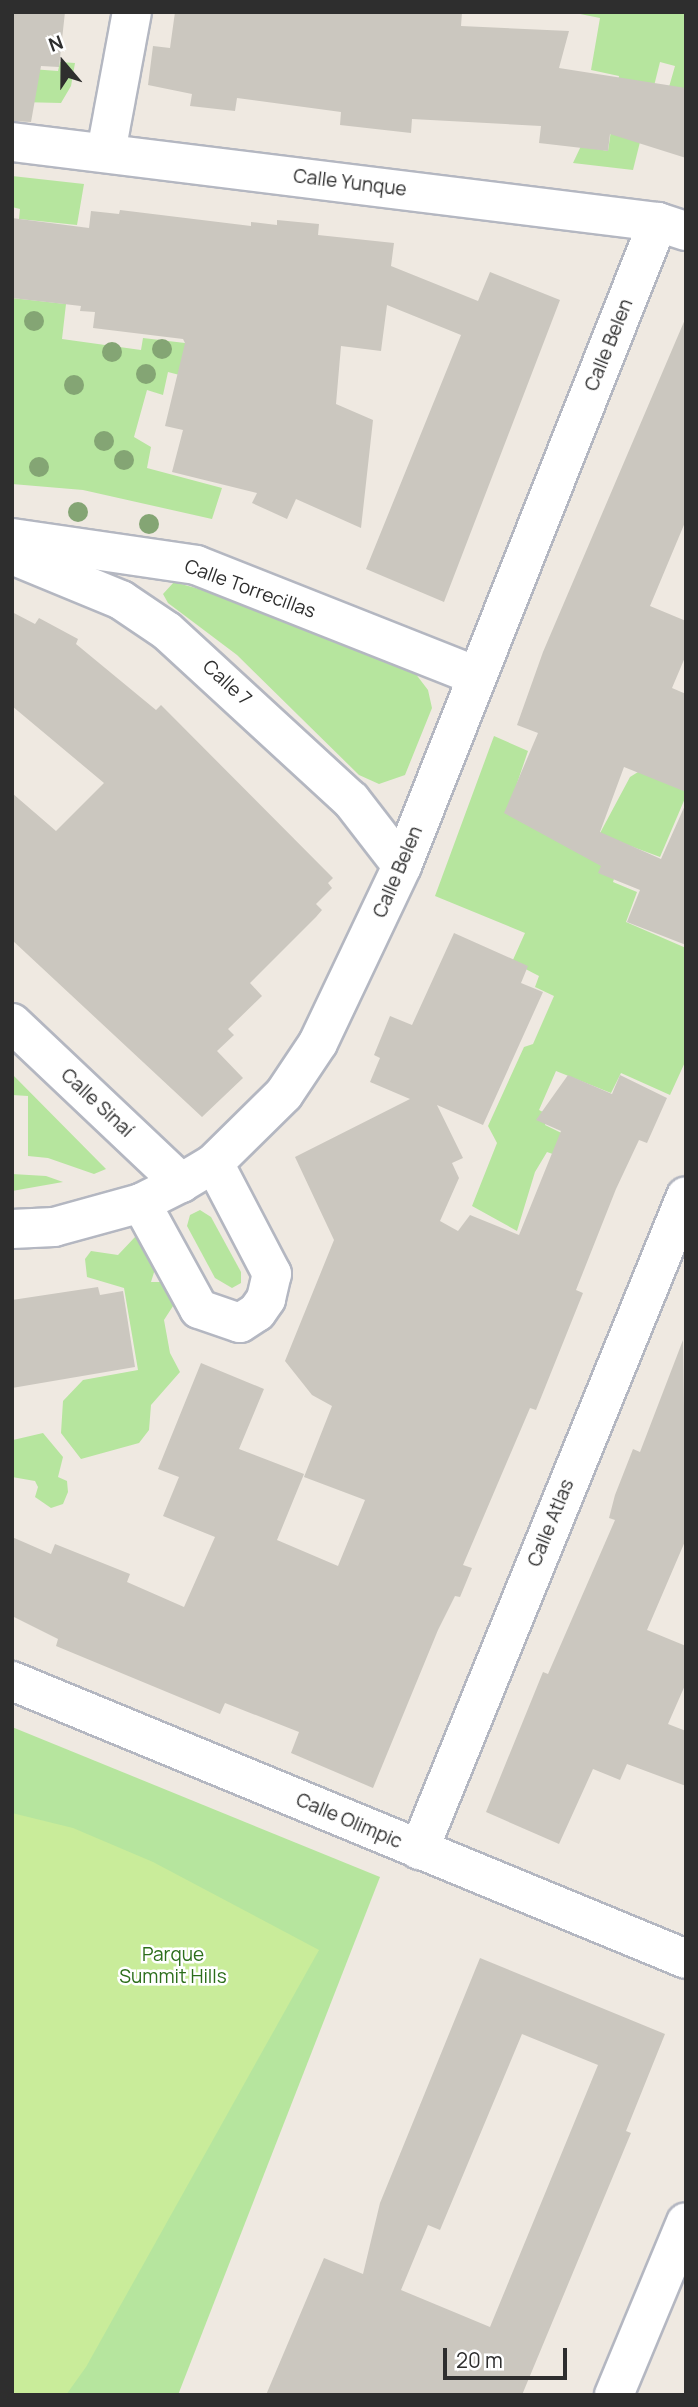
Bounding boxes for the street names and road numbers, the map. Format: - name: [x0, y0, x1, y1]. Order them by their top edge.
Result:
- street label: Calle Yunque: [292, 165, 408, 201]
- street label: Calle Belen: [580, 296, 638, 394]
- street label: Calle Torrecillas: [181, 555, 319, 623]
- street label: Calle 7: [198, 655, 256, 711]
- street label: Calle Belen: [369, 823, 427, 921]
- street label: Calle Sinaí: [56, 1064, 138, 1142]
- street label: Calle Atlas: [523, 1476, 579, 1570]
- street label: Calle Olimpic: [293, 1788, 405, 1854]

